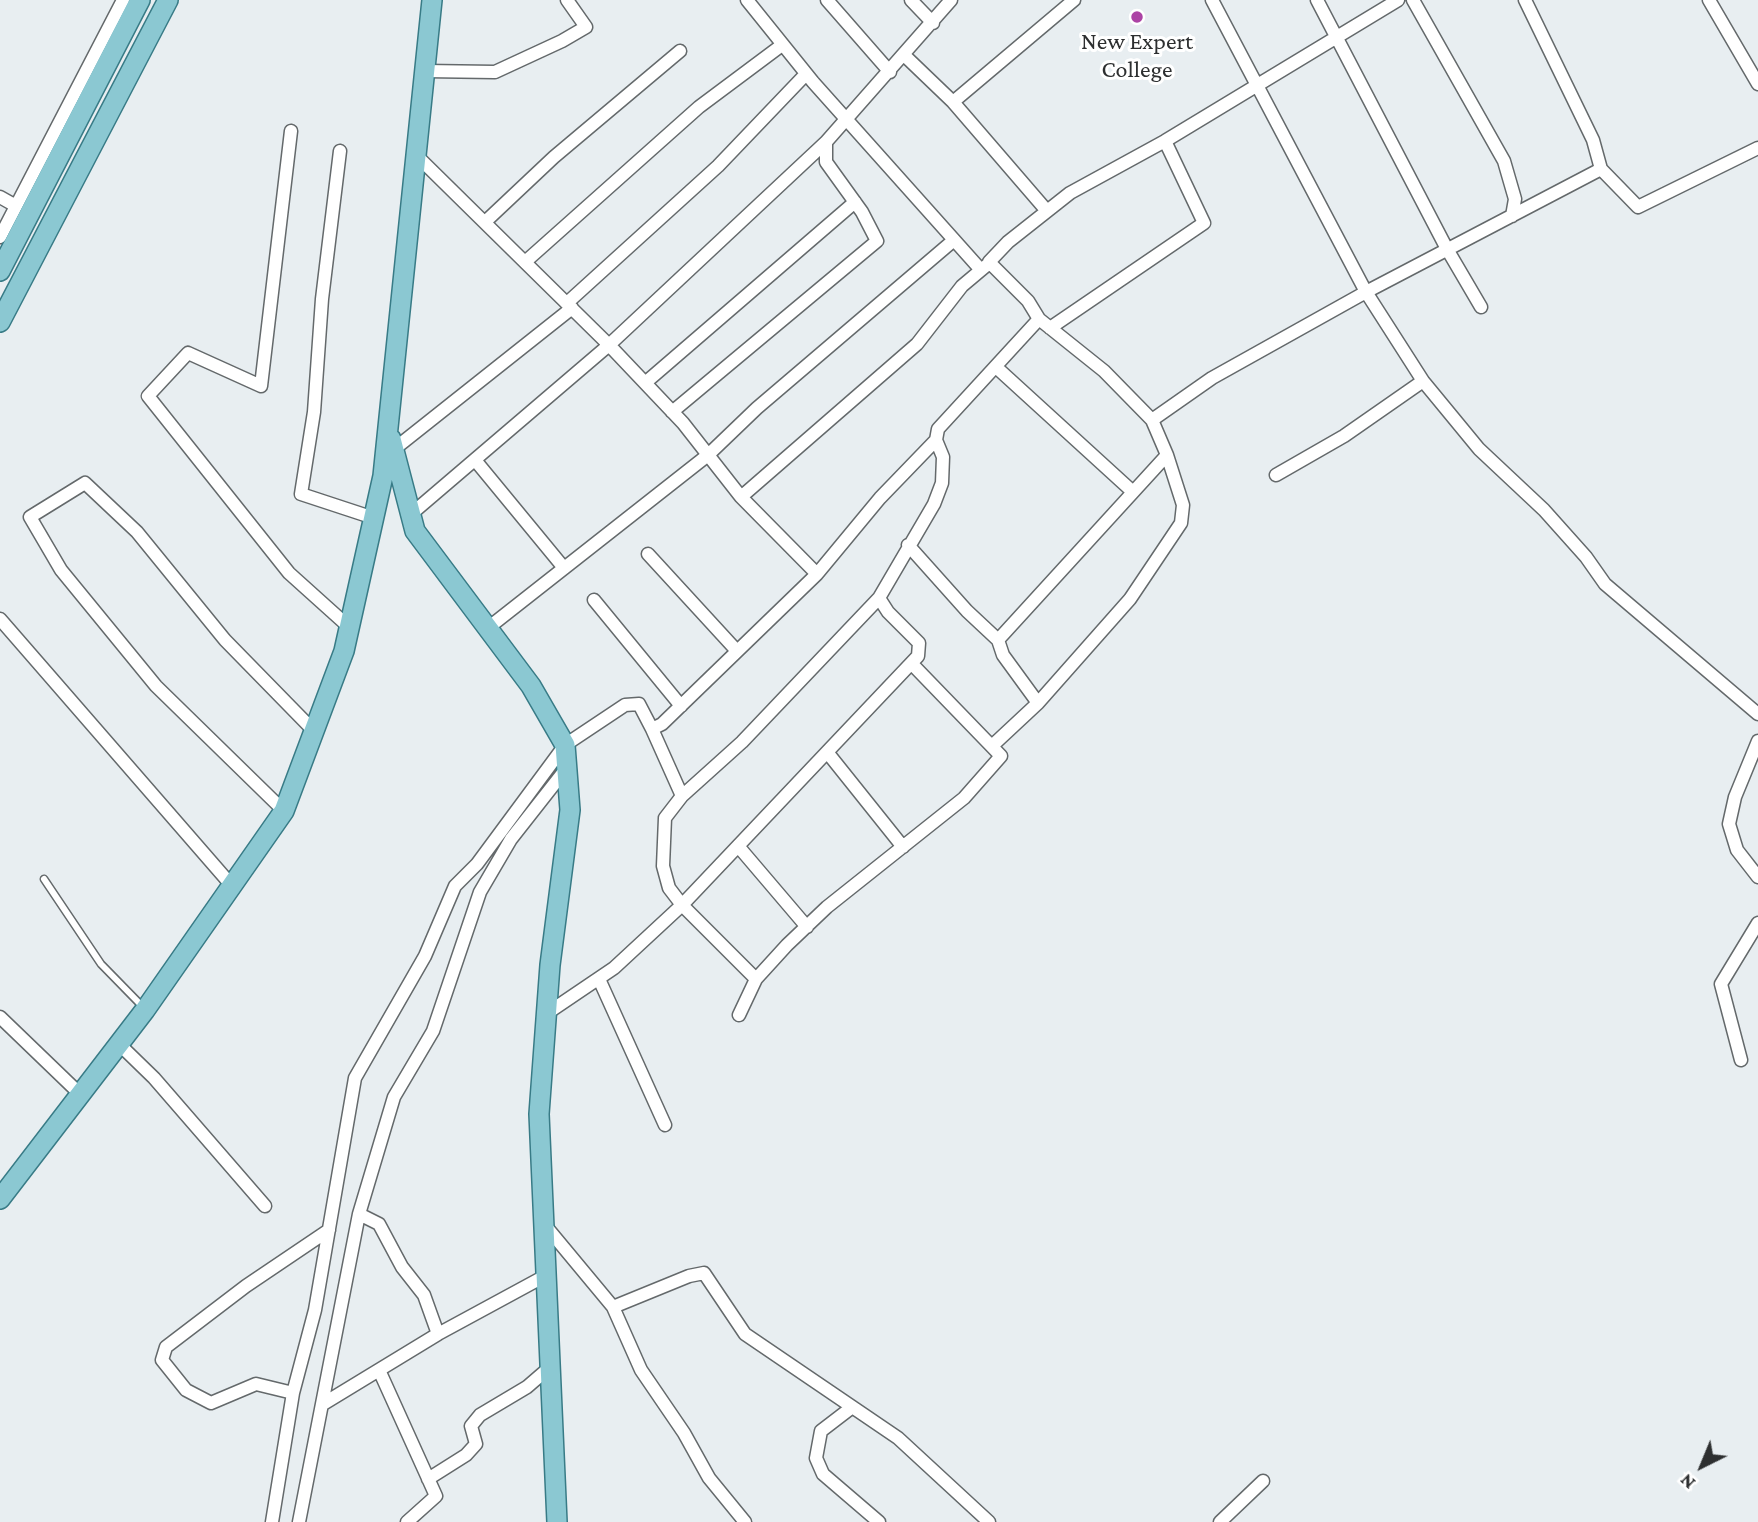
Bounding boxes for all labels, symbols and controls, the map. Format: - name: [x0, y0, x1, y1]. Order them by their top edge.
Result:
- marker: New Expert College: [1129, 9, 1145, 25]
- place label: New Expert College: [1081, 28, 1193, 84]
- north arrow: [1667, 1431, 1737, 1501]
- text: N: [1675, 1470, 1699, 1494]

